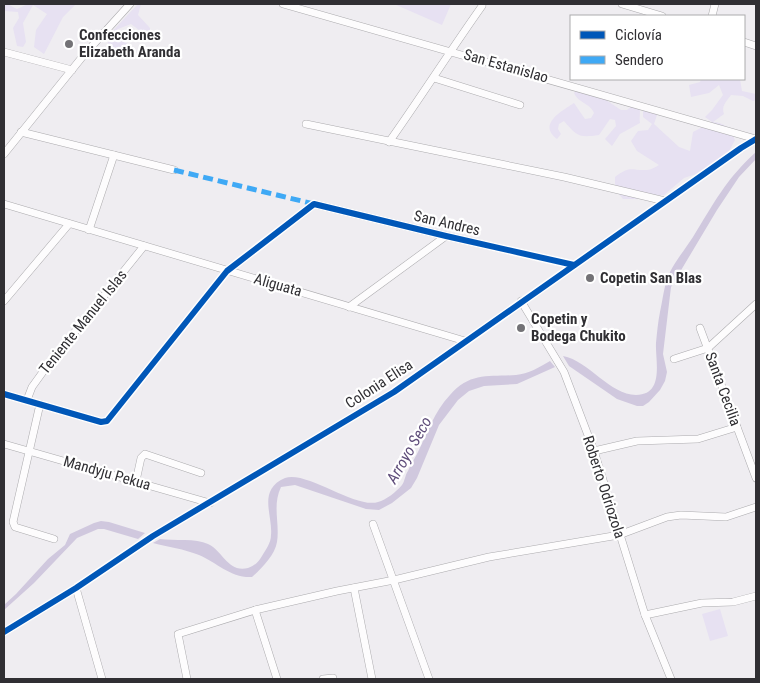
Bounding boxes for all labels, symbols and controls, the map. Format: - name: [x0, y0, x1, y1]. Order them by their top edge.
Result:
- legend: [570, 15, 745, 80]
- place label: Confecciones Elizabeth Aranda: [79, 26, 180, 61]
- text: Ciclovía: [615, 26, 662, 44]
- marker: Confecciones Elizabeth Aranda: [63, 38, 75, 50]
- street label: San Estanislao: [462, 45, 550, 87]
- text: Sendero: [615, 51, 664, 69]
- street label: San Andres: [412, 207, 482, 239]
- street label: Teniente Manuel Islas: [35, 266, 131, 378]
- place label: Copetin San Blas: [600, 269, 702, 287]
- street label: Aliguata: [252, 270, 304, 300]
- marker: Copetin San Blas: [584, 272, 596, 284]
- place label: Copetin y Bodega Chukito: [531, 310, 626, 345]
- marker: Copetin y Bodega Chukito: [515, 322, 527, 334]
- street label: Santa Cecilia: [701, 350, 745, 428]
- street label: Colonia Elisa: [342, 356, 416, 412]
- water label: Arroyo Seco: [382, 413, 436, 488]
- street label: Roberto Odriozola: [579, 434, 629, 540]
- street label: Mandyju Pekua: [61, 452, 153, 494]

